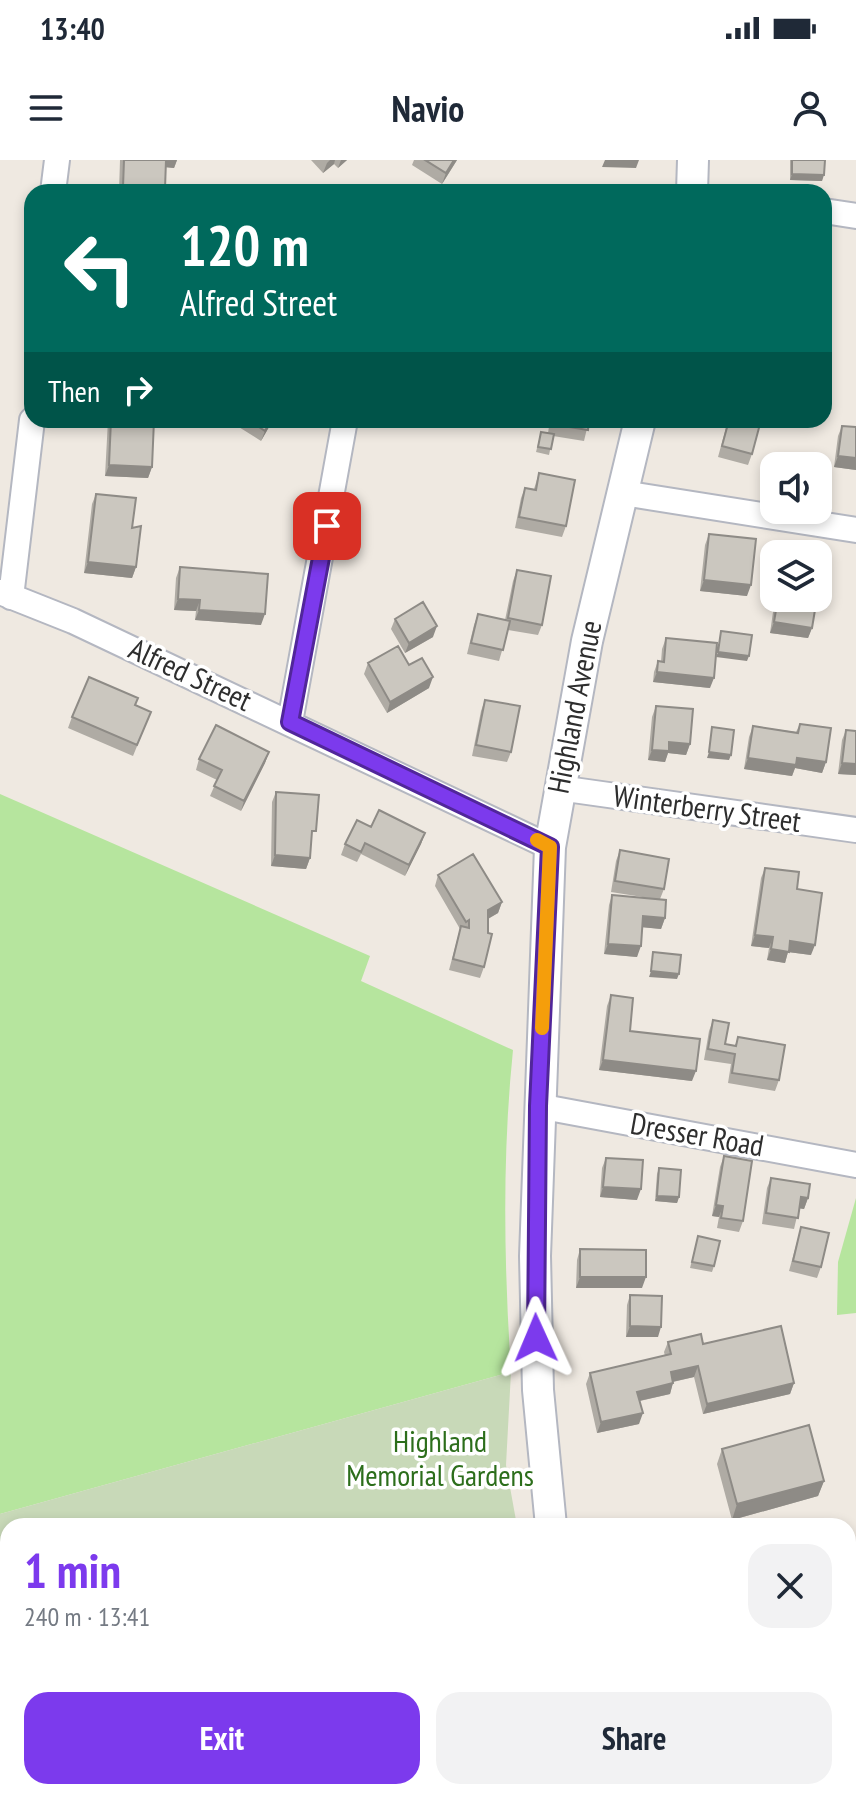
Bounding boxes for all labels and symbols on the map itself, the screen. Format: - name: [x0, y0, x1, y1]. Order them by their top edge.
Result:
- pin: [293, 492, 361, 560]
- street label: Highland Avenue: [538, 617, 609, 796]
- street label: Alfred Street: [123, 628, 259, 719]
- street label: Winterberry Street: [611, 775, 804, 840]
- street label: Dresser Road: [627, 1103, 767, 1164]
- position arrow: [494, 1296, 578, 1380]
- park label: Highland Memorial Gardens: [346, 1421, 534, 1494]

